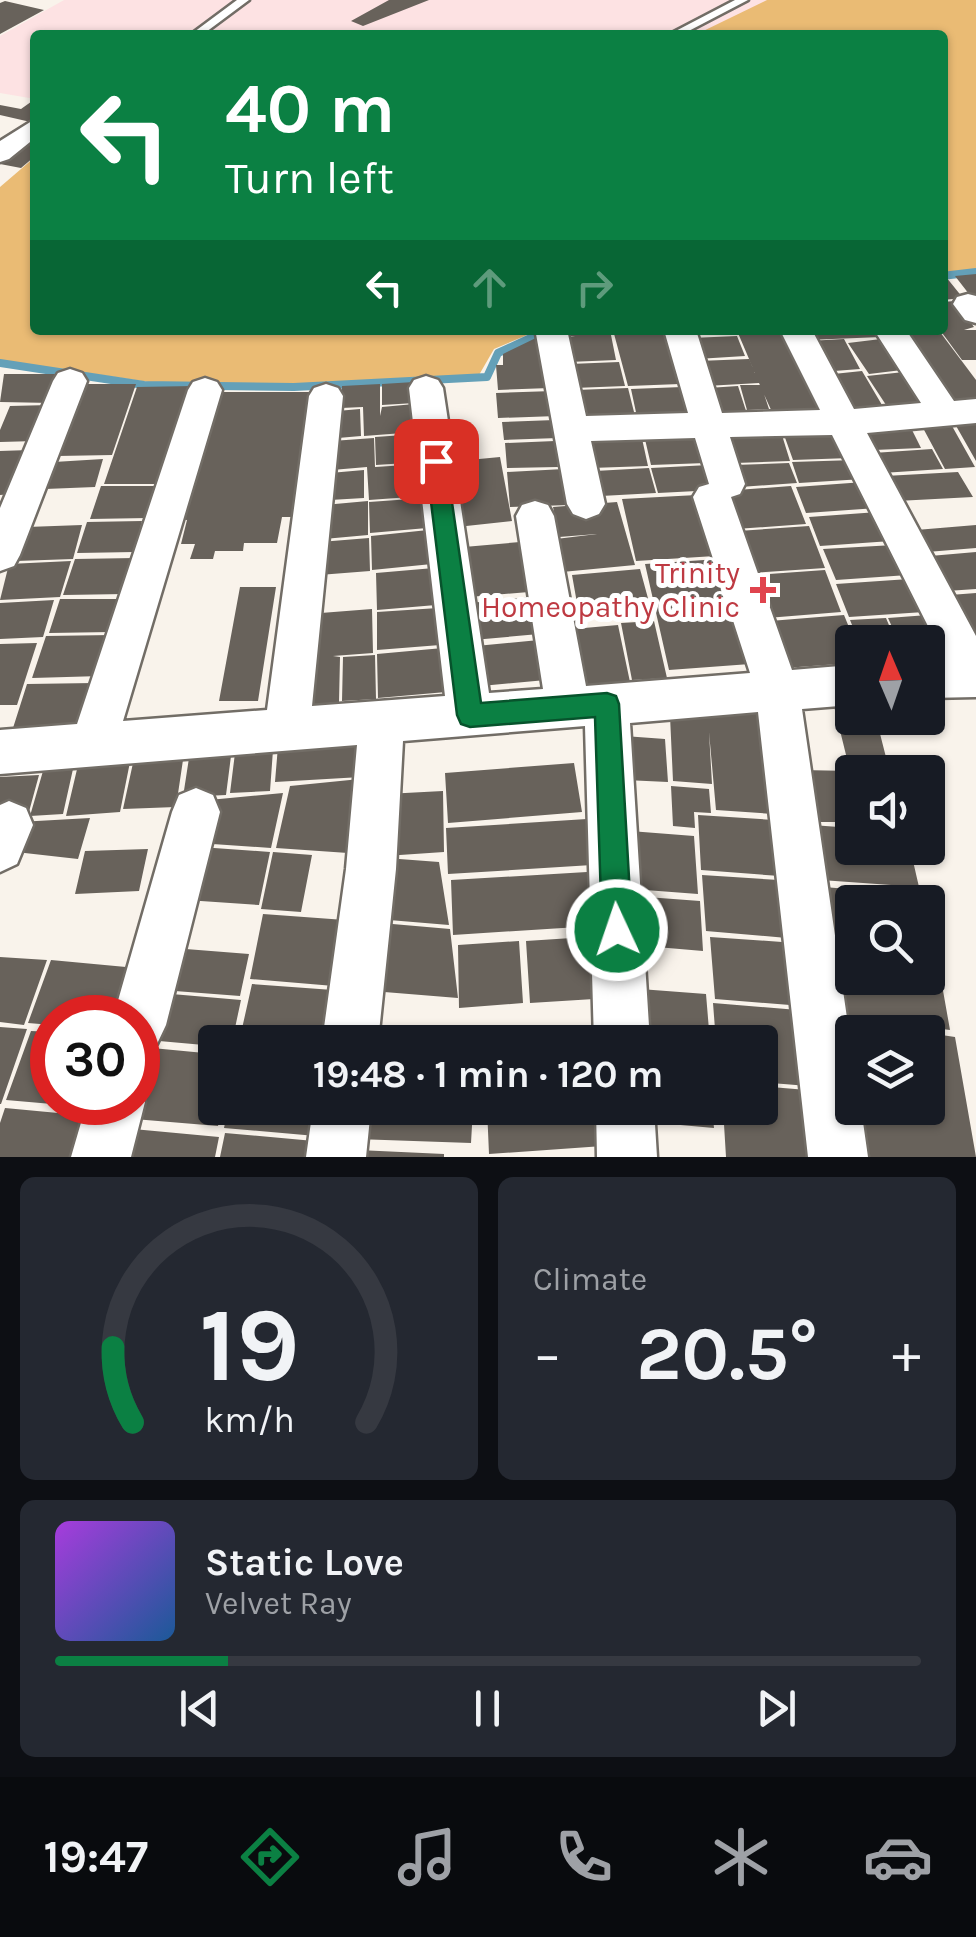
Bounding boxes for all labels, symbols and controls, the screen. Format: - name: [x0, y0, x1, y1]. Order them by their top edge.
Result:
- text: 40 m: [225, 68, 395, 150]
- icon: left: [60, 70, 190, 200]
- text: Turn left: [225, 152, 394, 204]
- icon: left: [357, 260, 412, 315]
- icon: ahead: [462, 260, 517, 315]
- icon: right: [567, 260, 622, 315]
- pin: [394, 419, 479, 504]
- icon: arrive: [409, 434, 464, 489]
- place label: Trinity Homeopathy Clinic: [481, 555, 740, 625]
- marker: Trinity Homeopathy Clinic: [750, 577, 776, 603]
- north arrow: [835, 625, 945, 735]
- map controls: [835, 625, 945, 1125]
- button: sound: [835, 755, 945, 865]
- position arrow: [565, 878, 669, 982]
- button: search: [835, 885, 945, 995]
- speed limit sign: 30: [30, 995, 160, 1125]
- button: layers: [835, 1015, 945, 1125]
- text: 19:48 · 1 min · 120 m: [313, 1052, 663, 1097]
- text: Climate: [533, 1261, 647, 1298]
- text: 19: [199, 1285, 299, 1406]
- text: 20.5°: [636, 1310, 818, 1398]
- text: −: [533, 1322, 562, 1386]
- text: +: [892, 1322, 921, 1386]
- text: km/h: [204, 1399, 294, 1441]
- text: Static Love: [205, 1540, 404, 1585]
- text: Velvet Ray: [205, 1585, 352, 1622]
- icon: previous: [172, 1681, 227, 1736]
- icon: pause: [460, 1681, 515, 1736]
- icon: next: [749, 1681, 804, 1736]
- icon: directions: [235, 1822, 305, 1892]
- icon: music: [392, 1822, 462, 1892]
- icon: phone: [549, 1822, 619, 1892]
- icon: climate: [706, 1822, 776, 1892]
- icon: car: [863, 1822, 933, 1892]
- text: 19:47: [43, 1831, 148, 1883]

